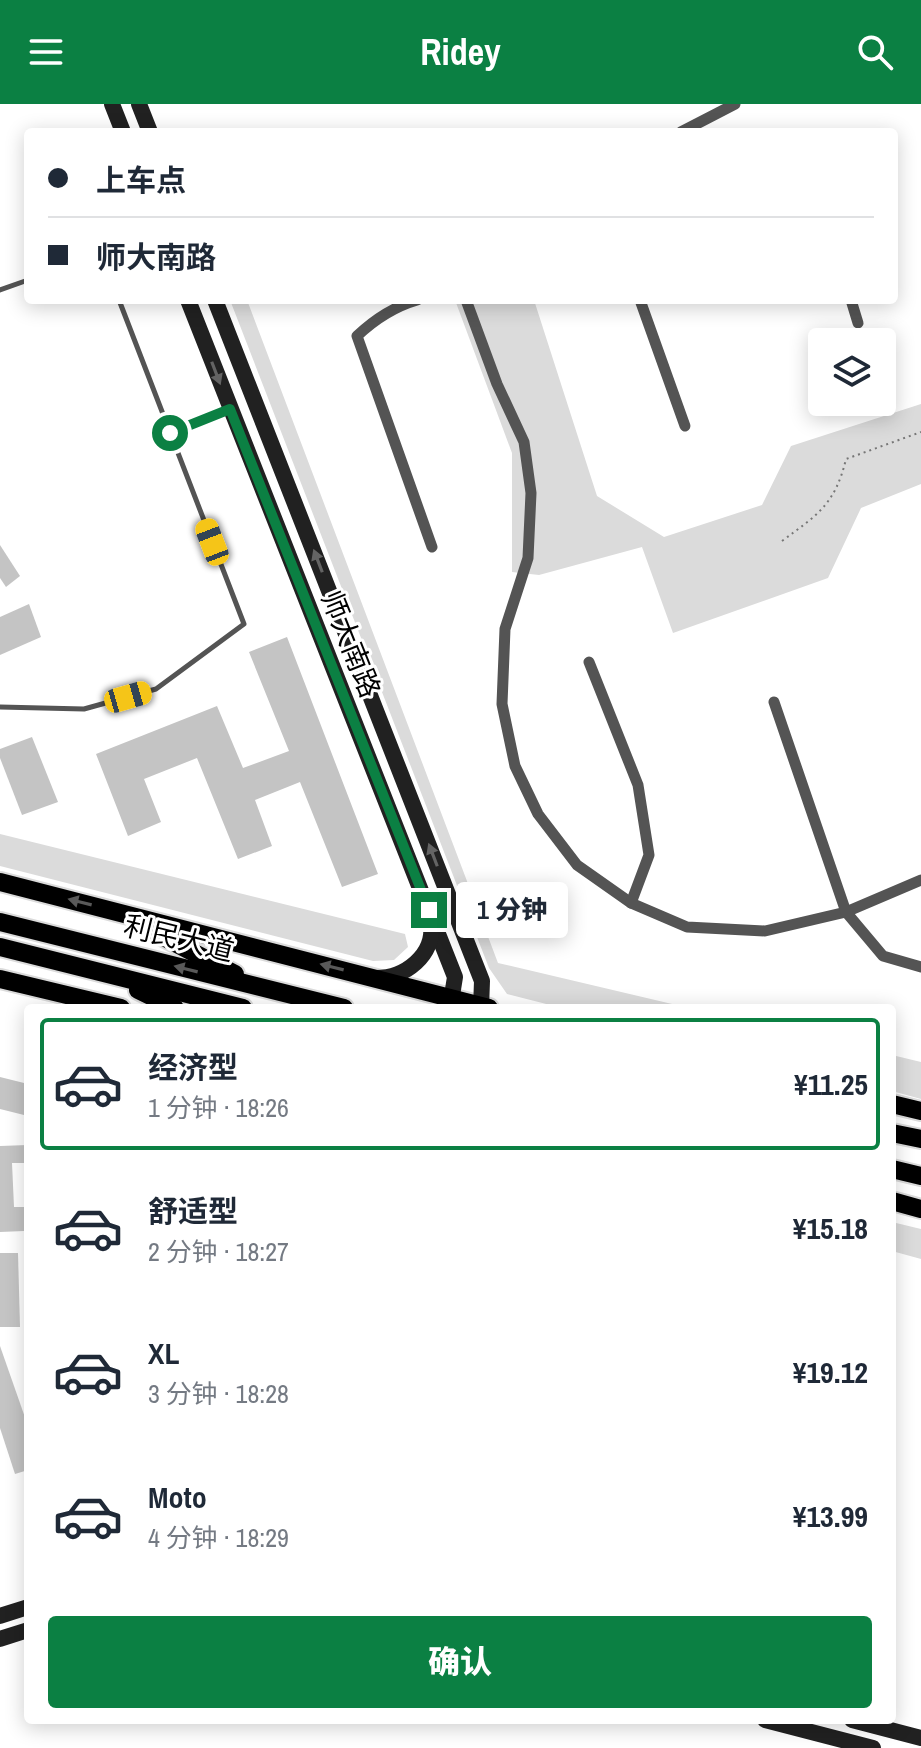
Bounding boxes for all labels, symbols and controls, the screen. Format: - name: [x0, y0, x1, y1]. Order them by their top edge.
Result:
- text: Ridey: [420, 28, 501, 76]
- icon: menu: [24, 30, 68, 74]
- icon: search: [853, 30, 897, 74]
- text: 上车点: [96, 160, 186, 200]
- text: 师大南路: [96, 237, 216, 277]
- map controls: [808, 328, 896, 416]
- button: layers: [808, 328, 896, 416]
- one-way arrow: [210, 361, 223, 385]
- route start: [152, 415, 188, 451]
- car: [192, 515, 232, 569]
- one-way arrow: [311, 549, 324, 573]
- street label: 师大南路: [312, 585, 390, 703]
- car: [102, 679, 154, 715]
- one-way arrow: [426, 843, 439, 867]
- callout: 1 分钟: [457, 882, 569, 938]
- route end: [411, 892, 447, 928]
- text: 1 分钟: [477, 892, 547, 927]
- one-way arrow: [68, 896, 93, 908]
- street label: 利民大道: [120, 906, 238, 970]
- one-way arrow: [319, 961, 344, 973]
- one-way arrow: [174, 963, 199, 975]
- text: 经济型: [148, 1047, 238, 1087]
- icon: car: [52, 1048, 124, 1120]
- text: ¥11.25: [794, 1064, 868, 1104]
- text: 1 分钟 · 18:26: [148, 1090, 289, 1125]
- text: 舒适型: [148, 1191, 238, 1231]
- icon: car: [52, 1192, 124, 1264]
- text: ¥15.18: [793, 1208, 868, 1248]
- text: 2 分钟 · 18:27: [148, 1234, 289, 1269]
- text: XL: [148, 1333, 179, 1373]
- icon: car: [52, 1336, 124, 1408]
- text: ¥19.12: [793, 1352, 868, 1392]
- text: 3 分钟 · 18:28: [148, 1376, 289, 1411]
- text: Moto: [148, 1477, 207, 1517]
- icon: car: [52, 1480, 124, 1552]
- text: ¥13.99: [793, 1496, 868, 1536]
- text: 4 分钟 · 18:29: [148, 1520, 289, 1555]
- button: 确认: [48, 1616, 872, 1708]

